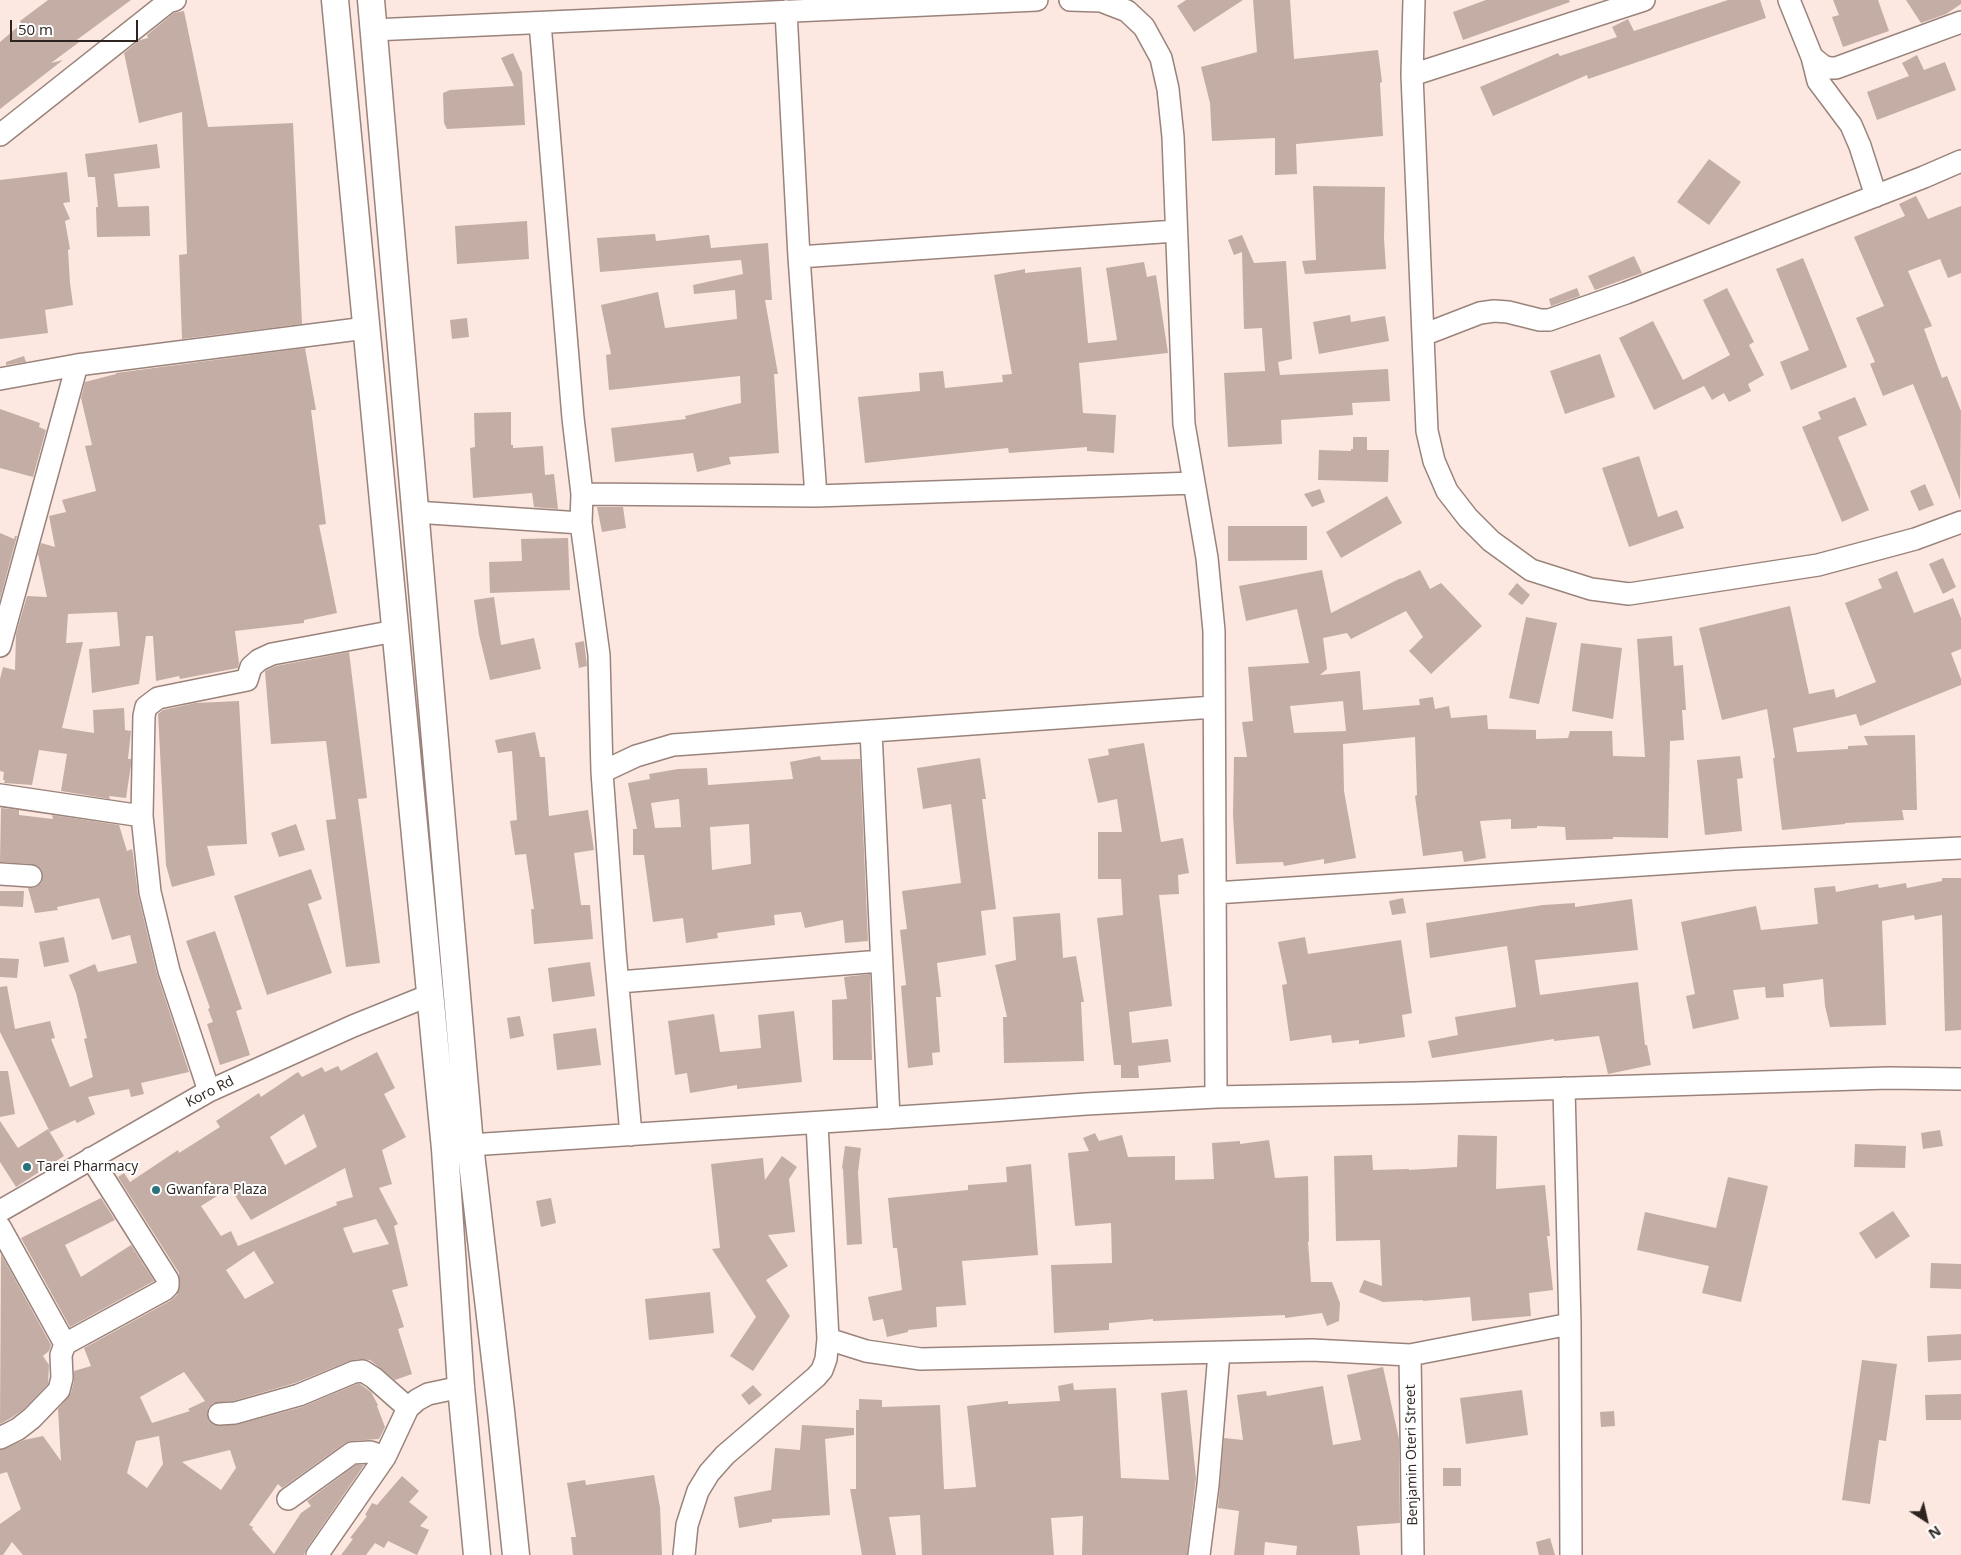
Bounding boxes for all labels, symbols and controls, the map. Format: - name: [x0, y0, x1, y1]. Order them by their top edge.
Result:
- scale bar: [12, 10, 140, 42]
- text: 50 m: [18, 19, 53, 39]
- street label: Koro Rd: [183, 1073, 237, 1111]
- place label: Tarei Pharmacy: [37, 1159, 138, 1175]
- marker: Tarei Pharmacy: [21, 1161, 33, 1173]
- place label: Gwanfara Plaza: [166, 1182, 267, 1198]
- marker: Gwanfara Plaza: [150, 1184, 162, 1196]
- street label: Benjamin Oteri Street: [1402, 1384, 1422, 1526]
- north arrow: [1901, 1495, 1951, 1545]
- text: N: [1925, 1522, 1945, 1544]

